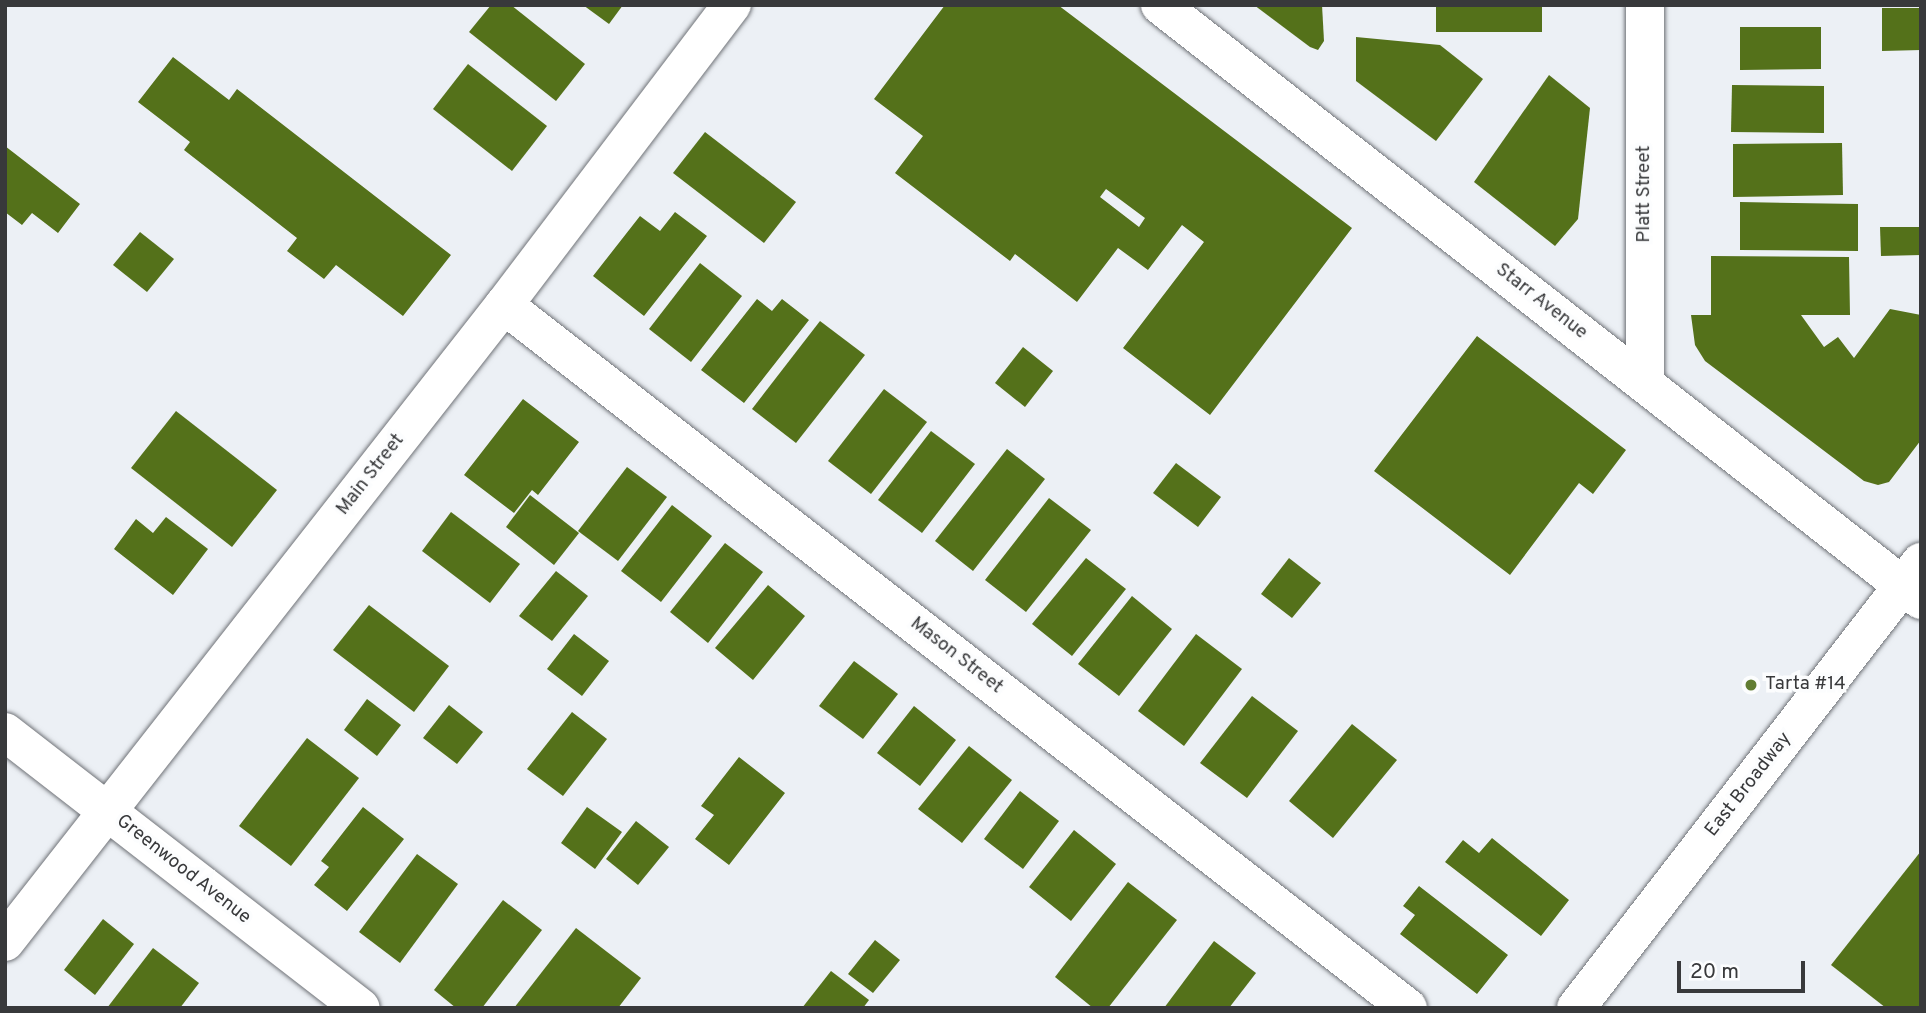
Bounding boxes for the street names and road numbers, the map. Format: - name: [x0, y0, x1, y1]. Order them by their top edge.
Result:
- street label: Platt Street: [1634, 145, 1656, 243]
- street label: Starr Avenue: [1490, 259, 1592, 345]
- street label: Main Street: [332, 430, 410, 520]
- street label: Mason Street: [905, 613, 1007, 699]
- street label: East Broadway: [1701, 728, 1797, 842]
- street label: Greenwood Avenue: [111, 810, 255, 930]

